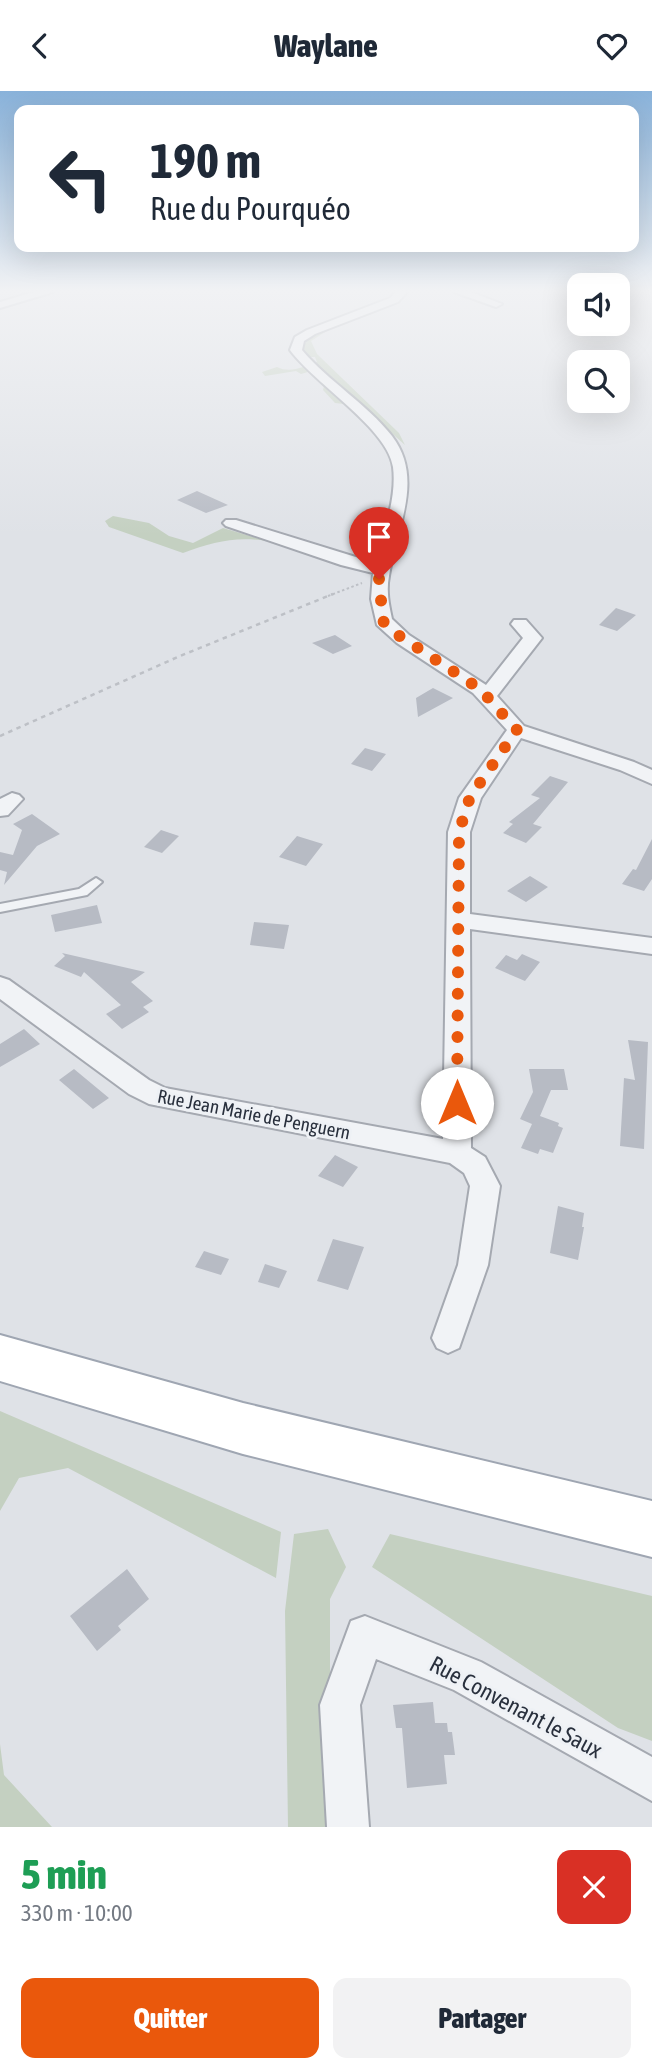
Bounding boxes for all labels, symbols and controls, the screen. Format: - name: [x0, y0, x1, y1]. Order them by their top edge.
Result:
- icon: back: [21, 27, 59, 65]
- text: Waylane: [274, 27, 378, 64]
- icon: heart: [593, 27, 631, 65]
- text: 190 m: [150, 132, 261, 188]
- icon: left: [35, 133, 126, 224]
- text: Rue du Pourquéo: [150, 190, 351, 227]
- map controls: [567, 273, 630, 413]
- button: sound: [567, 273, 630, 336]
- button: search: [567, 350, 630, 413]
- pin: [349, 507, 409, 579]
- icon: arrive: [360, 518, 398, 556]
- position arrow: [420, 1066, 494, 1140]
- street label: Rue Jean Marie de Penguern: [156, 1084, 352, 1144]
- street label: Rue Convenant le Saux: [425, 1651, 607, 1763]
- text: 5 min: [21, 1850, 107, 1898]
- button: close: [557, 1850, 631, 1924]
- text: 330 m · 10:00: [21, 1900, 133, 1926]
- button: Quitter: [21, 1978, 319, 2058]
- button: Partager: [333, 1978, 631, 2058]

